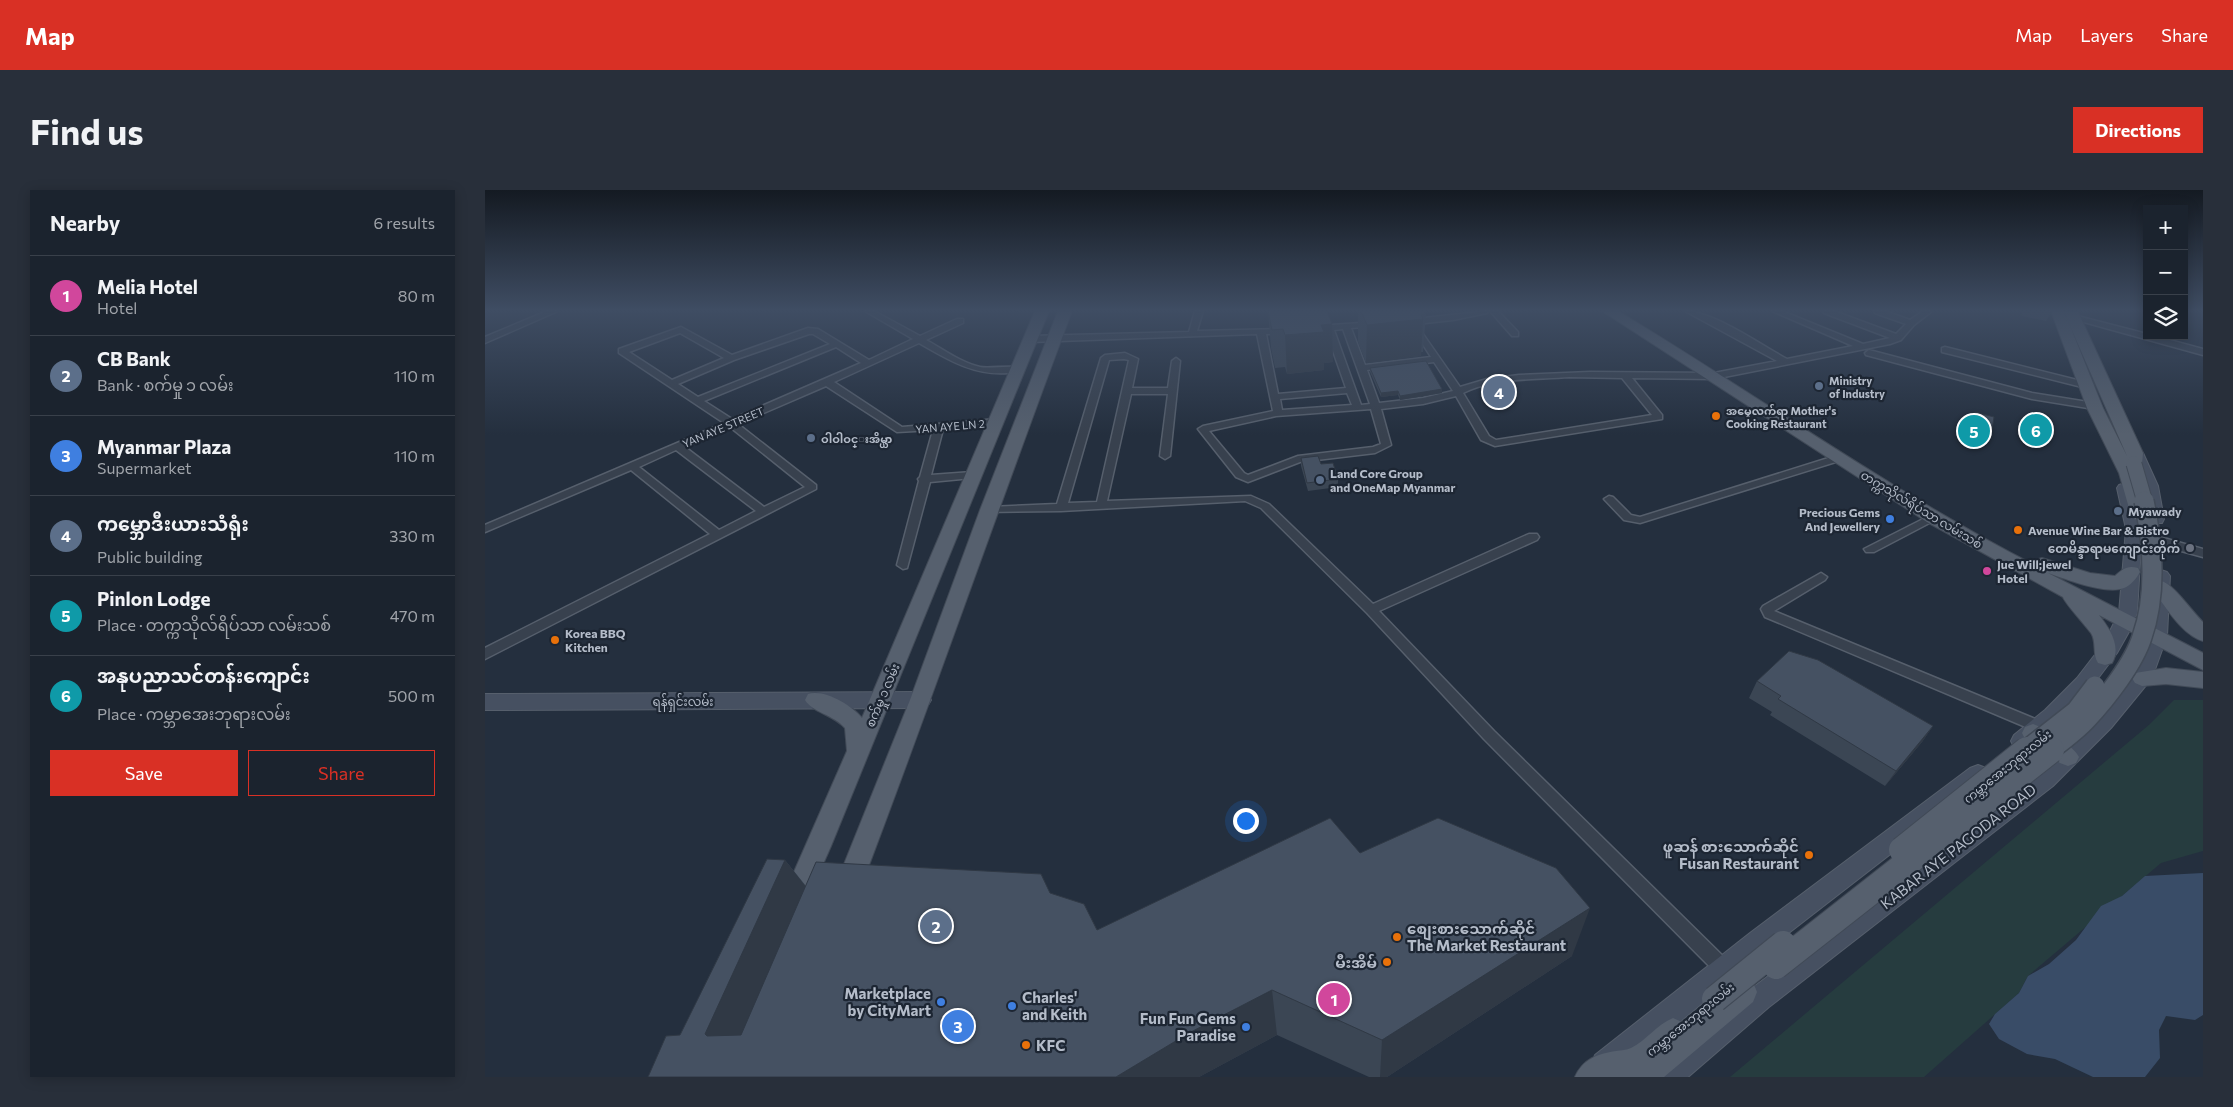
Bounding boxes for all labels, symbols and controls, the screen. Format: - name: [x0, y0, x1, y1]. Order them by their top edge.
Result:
- text: Map: [25, 21, 75, 50]
- text: Map: [2015, 24, 2052, 46]
- text: Layers: [2080, 24, 2133, 46]
- text: Share: [2161, 24, 2208, 46]
- button: Directions: [2073, 107, 2203, 153]
- text: Find us: [30, 109, 144, 152]
- map controls: [2143, 205, 2188, 340]
- button: +: [2143, 205, 2188, 250]
- text: Nearby: [50, 210, 120, 235]
- text: 6 results: [374, 213, 435, 232]
- button: −: [2143, 250, 2188, 295]
- text: Melia Hotel: [97, 275, 198, 298]
- text: 1: [62, 286, 70, 305]
- text: 80 m: [398, 286, 435, 305]
- button: layers: [2143, 295, 2188, 340]
- text: Hotel: [97, 298, 137, 317]
- text: CB Bank: [97, 347, 171, 370]
- text: 2: [61, 366, 71, 385]
- text: 110 m: [394, 366, 435, 385]
- pin: 4: [1483, 373, 1515, 411]
- place label: Ministry of Industry: [1829, 374, 1885, 400]
- text: Bank · စက်မှု ၁ လမ်း: [97, 375, 234, 394]
- marker: Ministry of Industry: [1813, 380, 1825, 392]
- street label: YAN AYE STREET: [680, 404, 766, 450]
- place label: အမေ့လက်ရာ Mother's Cooking Restaurant: [1726, 404, 1836, 430]
- marker: အမေ့လက်ရာ Mother's Cooking Restaurant: [1710, 410, 1722, 422]
- pin: 6: [2020, 411, 2052, 449]
- pin: 5: [1958, 412, 1990, 450]
- street label: YAN AYE LN 2: [915, 416, 985, 436]
- marker: ဝါဝါဝင္းအိမ္ယာ: [805, 432, 817, 444]
- place label: ဝါဝါဝင္းအိမ္ယာ: [821, 432, 892, 448]
- text: Myanmar Plaza: [97, 435, 231, 458]
- text: 3: [61, 446, 71, 465]
- text: 110 m: [394, 446, 435, 465]
- text: Supermarket: [97, 458, 192, 477]
- place label: Land Core Group and OneMap Myanmar: [1330, 466, 1455, 494]
- street label: တက္ကသိုလ်ရိပ်သာ လမ်းသစ်: [1857, 466, 1986, 554]
- marker: Land Core Group and OneMap Myanmar: [1314, 474, 1326, 486]
- place label: Myawady: [2128, 504, 2182, 518]
- place label: Precious Gems And Jewellery: [1799, 505, 1880, 534]
- marker: Myawady: [2112, 505, 2124, 517]
- text: ကမ္ဘောဒီးယားသံရုံး: [97, 512, 249, 535]
- marker: Precious Gems And Jewellery: [1884, 513, 1896, 525]
- place label: Avenue Wine Bar & Bistro: [2028, 523, 2169, 537]
- marker: Avenue Wine Bar & Bistro: [2012, 524, 2024, 536]
- text: 4: [61, 526, 71, 545]
- text: 330 m: [389, 526, 435, 545]
- place label: တေမိန္ဒာရာမကျောင်းတိုက်: [2048, 539, 2180, 560]
- marker: တေမိန္ဒာရာမကျောင်းတိုက်: [2184, 542, 2196, 554]
- text: Public building: [97, 547, 202, 566]
- place label: Jue Will;Jewel Hotel: [1997, 557, 2071, 585]
- marker: Jue Will;Jewel Hotel: [1981, 565, 1993, 577]
- text: Pinlon Lodge: [97, 587, 211, 610]
- text: 5: [61, 606, 71, 625]
- text: 470 m: [390, 606, 435, 625]
- text: Place · တက္ကသိုလ်ရိပ်သာ လမ်းသစ်: [97, 615, 331, 634]
- place label: Korea BBQ Kitchen: [565, 626, 626, 654]
- marker: Korea BBQ Kitchen: [549, 634, 561, 646]
- street label: စက်မှု ၁ လမ်း: [861, 661, 905, 730]
- text: အနုပညာသင်တန်းကျောင်း: [97, 664, 310, 687]
- text: 6: [61, 686, 71, 705]
- text: 500 m: [388, 686, 435, 705]
- street label: ရန်ရှင်းလမ်း: [653, 693, 714, 712]
- text: Place · ကမ္ဘာအေးဘုရားလမ်း: [97, 704, 291, 723]
- street label: ကမ္ဘာအေးဘုရားလမ်း: [1960, 726, 2056, 809]
- button: Save: [50, 750, 238, 796]
- button: Share: [248, 750, 435, 796]
- street label: KABAR AYE PAGODA ROAD: [1877, 780, 2039, 912]
- your location: [1233, 808, 1259, 834]
- place label: ဖူဆန် စားသောက်ဆိုင် Fusan Restaurant: [1663, 837, 1799, 872]
- marker: ဖူဆန် စားသောက်ဆိုင် Fusan Restaurant: [1803, 849, 1815, 861]
- pin: 2: [920, 907, 952, 945]
- place label: စျေးစားသောက်ဆိုင် The Market Restaurant: [1407, 919, 1566, 954]
- marker: စျေးစားသောက်ဆိုင် The Market Restaurant: [1391, 931, 1403, 943]
- place label: မီးအိမ်: [1335, 953, 1377, 971]
- marker: မီးအိမ်: [1381, 956, 1393, 968]
- street label: ကမ္ဘာအေးဘုရားလမ်း: [1643, 979, 1739, 1062]
- pin: 1: [1318, 980, 1350, 1018]
- place label: Marketplace by CityMart: [844, 984, 931, 1019]
- place label: Charles' and Keith: [1022, 988, 1087, 1023]
- marker: Marketplace by CityMart: [935, 996, 947, 1008]
- marker: Charles' and Keith: [1006, 1000, 1018, 1012]
- pin: 3: [942, 1007, 974, 1045]
- place label: Fun Fun Gems Paradise: [1140, 1009, 1236, 1044]
- marker: Fun Fun Gems Paradise: [1240, 1021, 1252, 1033]
- place label: KFC: [1036, 1036, 1065, 1054]
- marker: KFC: [1020, 1039, 1032, 1051]

